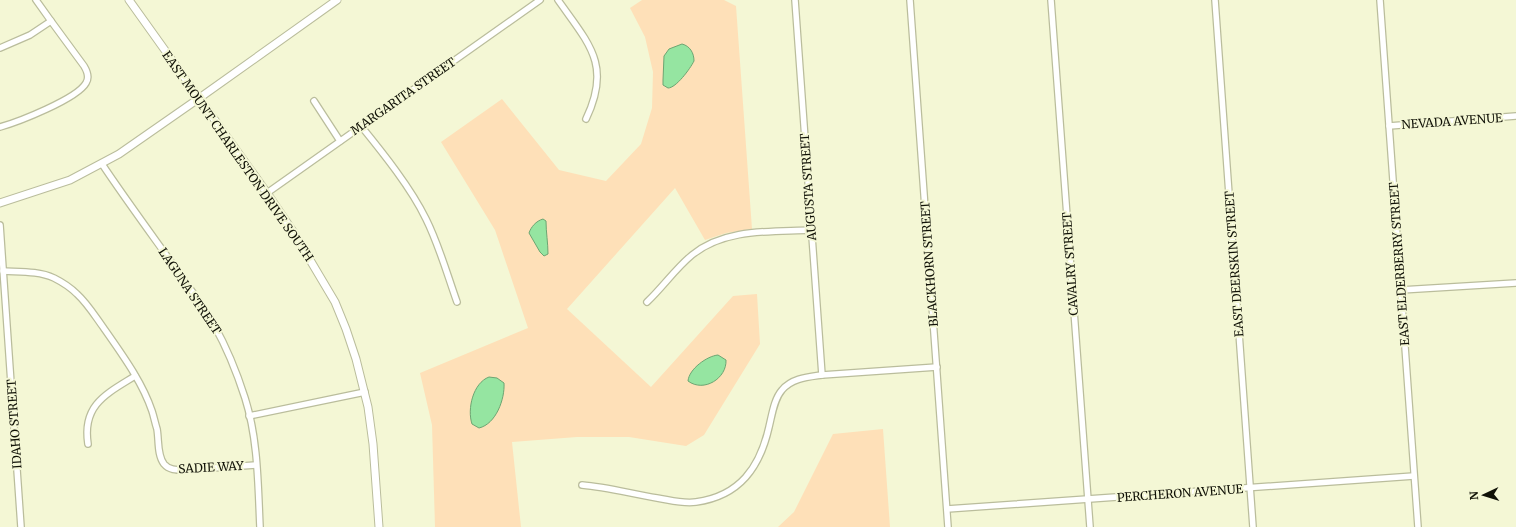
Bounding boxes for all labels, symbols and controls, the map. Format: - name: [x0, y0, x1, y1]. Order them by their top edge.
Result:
- street label: EAST MOUNT CHARLESTON DRIVE SOUTH: [159, 48, 317, 264]
- street label: MARGARITA STREET: [348, 54, 459, 138]
- street label: NEVADA AVENUE: [1401, 110, 1503, 132]
- street label: AUGUSTA STREET: [797, 132, 819, 242]
- street label: EAST ELDERBERRY STREET: [1386, 181, 1412, 346]
- street label: EAST DEERSKIN STREET: [1221, 190, 1247, 338]
- street label: BLACKHORN STREET: [917, 200, 941, 327]
- street label: CAVALRY STREET: [1059, 211, 1081, 316]
- street label: LAGUNA STREET: [155, 245, 225, 338]
- street label: IDAHO STREET: [3, 378, 25, 469]
- street label: SADIE WAY: [178, 458, 244, 476]
- north arrow: [1464, 475, 1504, 515]
- street label: PERCHERON AVENUE: [1116, 481, 1244, 505]
- text: N: [1467, 491, 1481, 501]

